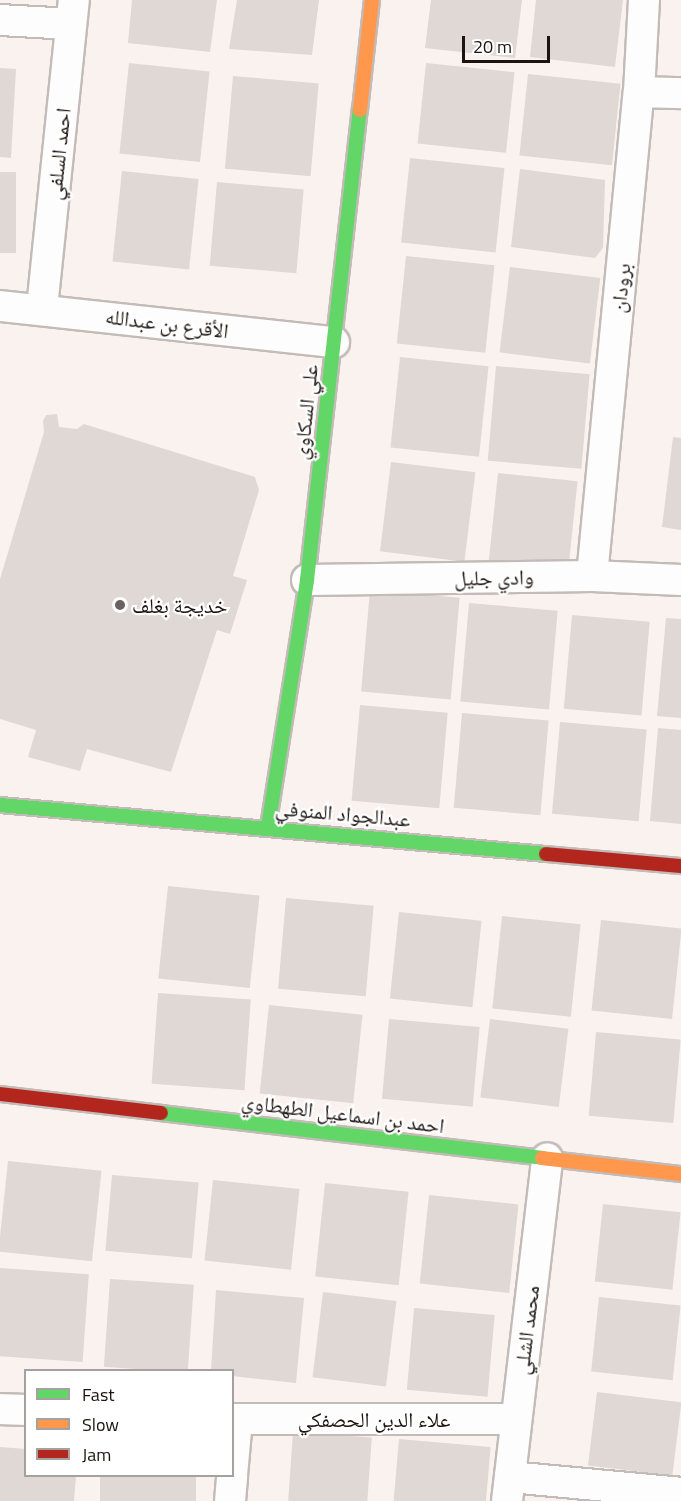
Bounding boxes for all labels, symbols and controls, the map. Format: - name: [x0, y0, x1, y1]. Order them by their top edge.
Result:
- scale bar: [465, 24, 554, 62]
- text: 20 m: [473, 33, 512, 60]
- street label: احمد السلفي: [41, 107, 75, 201]
- street label: برودان: [605, 262, 635, 314]
- street label: الأقرع بن عبدالله: [104, 303, 230, 343]
- street label: علي السكاوي: [287, 363, 323, 461]
- street label: وادي جليل: [454, 564, 534, 590]
- place label: خديجة بغلف: [132, 592, 227, 618]
- marker: خديجة بغلف: [113, 598, 127, 612]
- street label: عبدالجواد المنوفي: [274, 795, 412, 831]
- street label: احمد بن اسماعيل الطهطاوي: [240, 1088, 446, 1138]
- street label: محمد الشلي: [508, 1284, 544, 1376]
- legend: [24, 1369, 234, 1477]
- text: Fast: [82, 1381, 115, 1408]
- street label: علاء الدين الحصفكي: [298, 1406, 450, 1432]
- text: Slow: [82, 1411, 119, 1438]
- text: Jam: [82, 1441, 111, 1468]

